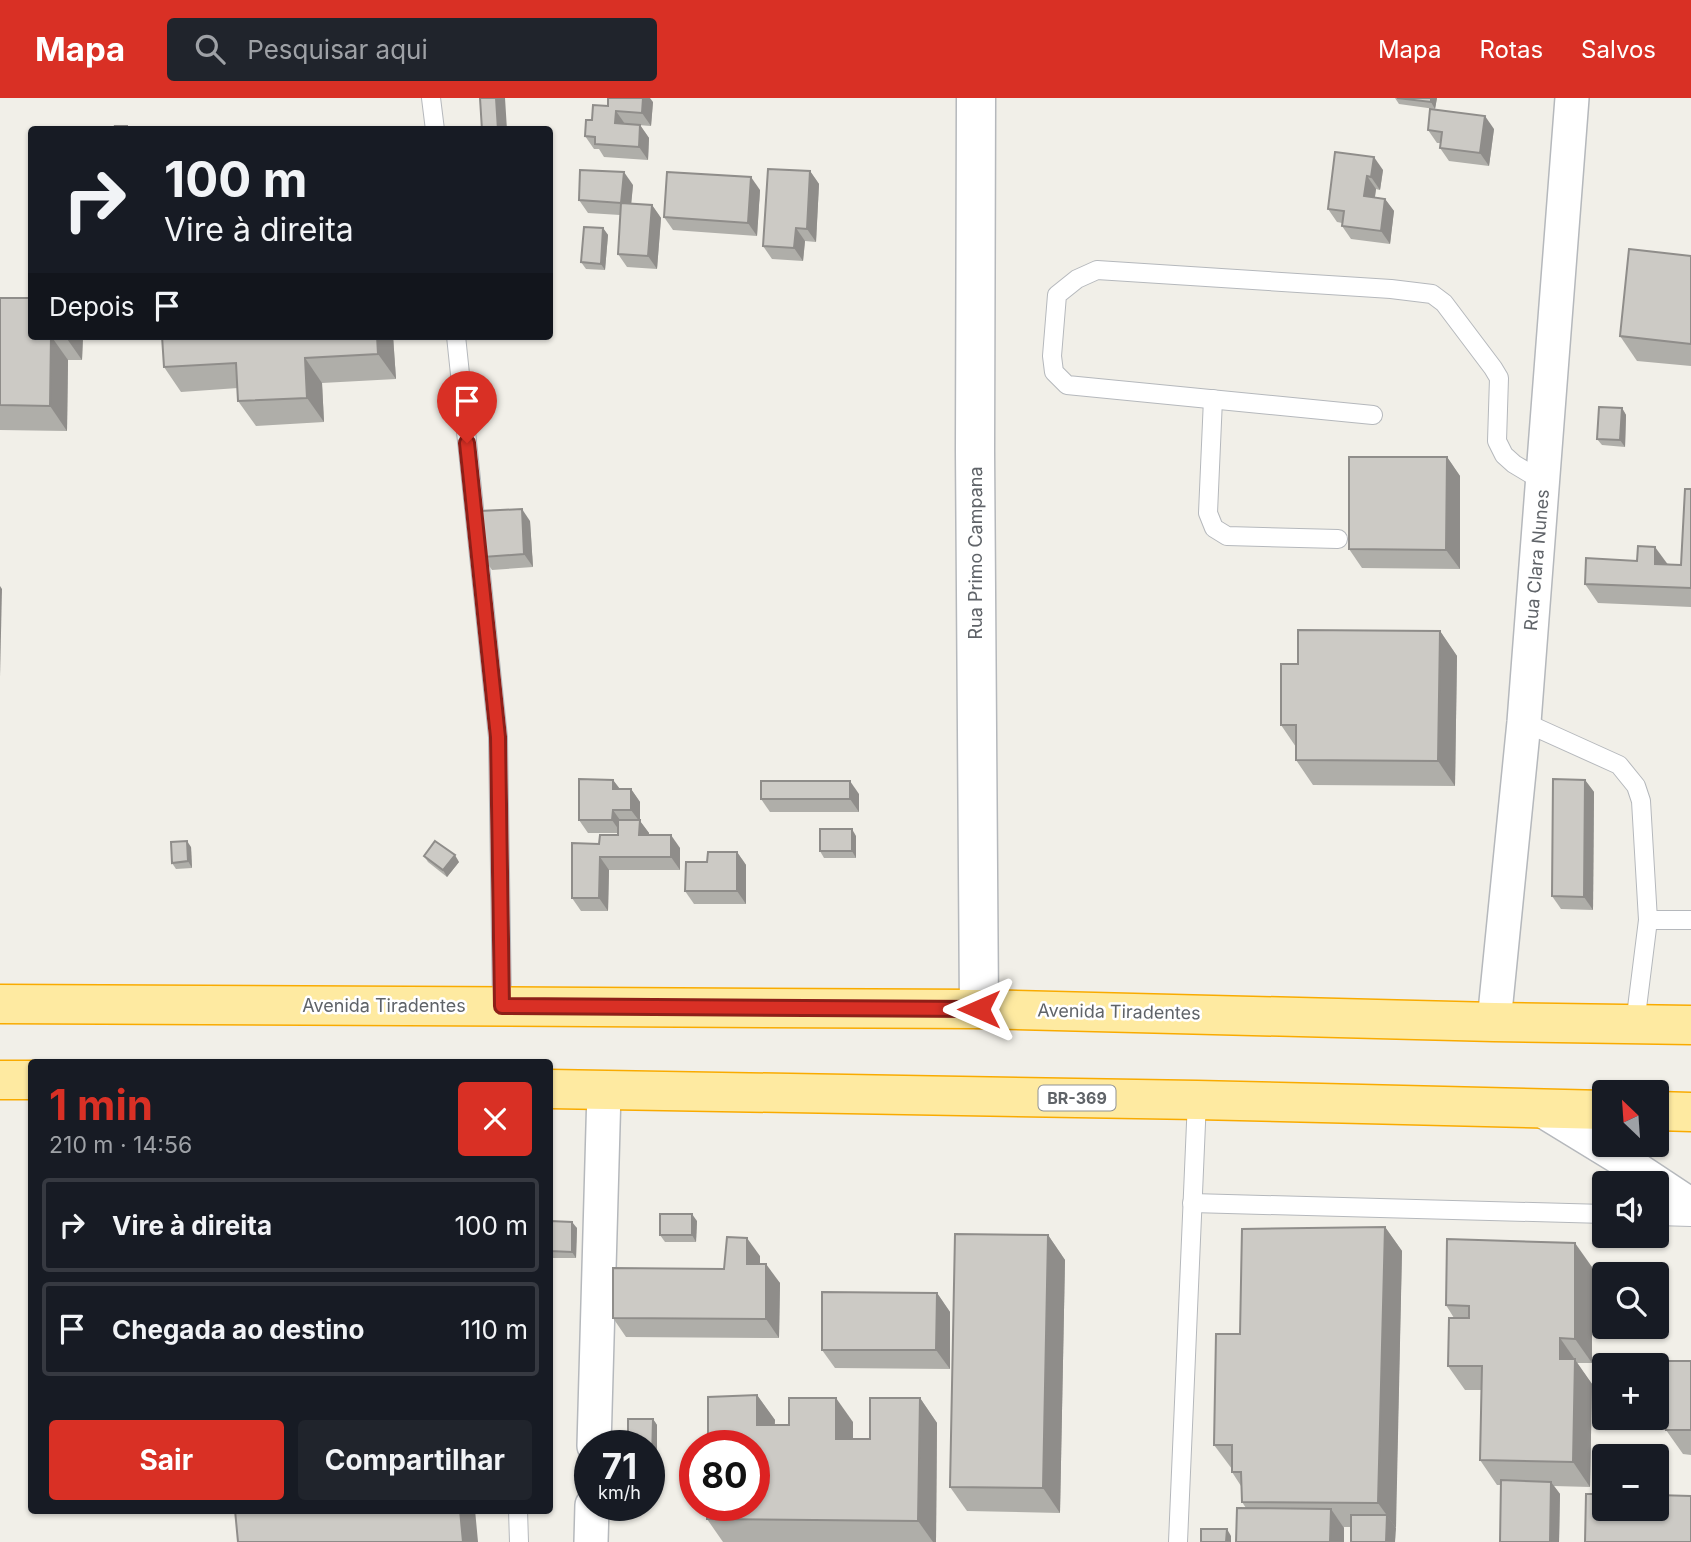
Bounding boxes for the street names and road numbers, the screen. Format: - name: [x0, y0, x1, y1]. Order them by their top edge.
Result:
- street label: Rua Primo Campana: [965, 466, 986, 640]
- street label: Rua Clara Nunes: [1520, 488, 1553, 632]
- street label: Avenida Tiradentes: [302, 995, 466, 1016]
- street label: Avenida Tiradentes: [1037, 1000, 1201, 1023]
- road number: BR-369: [1038, 1086, 1116, 1110]

